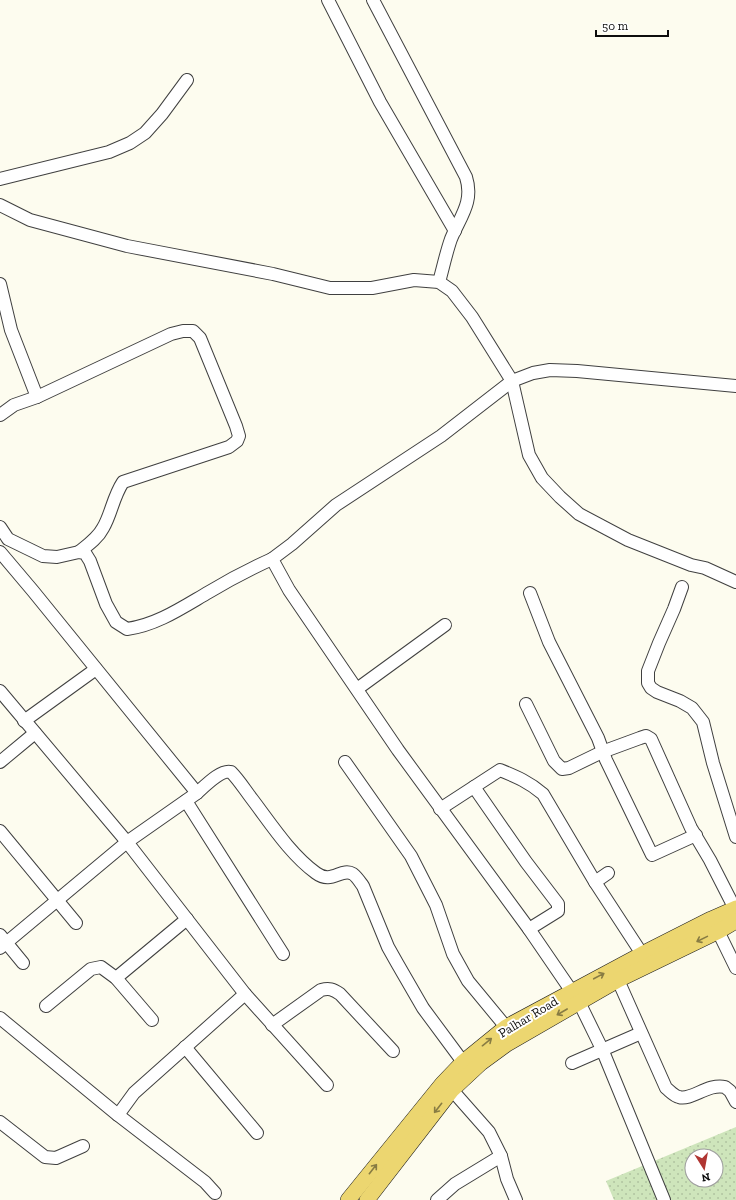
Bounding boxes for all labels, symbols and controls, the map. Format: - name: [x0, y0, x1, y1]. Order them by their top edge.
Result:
- scale bar: [596, 12, 668, 38]
- text: 50 m: [602, 19, 629, 33]
- one-way arrow: [696, 936, 708, 943]
- one-way arrow: [593, 972, 605, 979]
- street label: Palhar Road: [495, 993, 561, 1041]
- one-way arrow: [556, 1009, 568, 1017]
- one-way arrow: [482, 1038, 493, 1047]
- one-way arrow: [434, 1103, 442, 1114]
- north arrow: [684, 1148, 724, 1188]
- one-way arrow: [368, 1164, 377, 1175]
- text: N: [700, 1170, 711, 1185]

